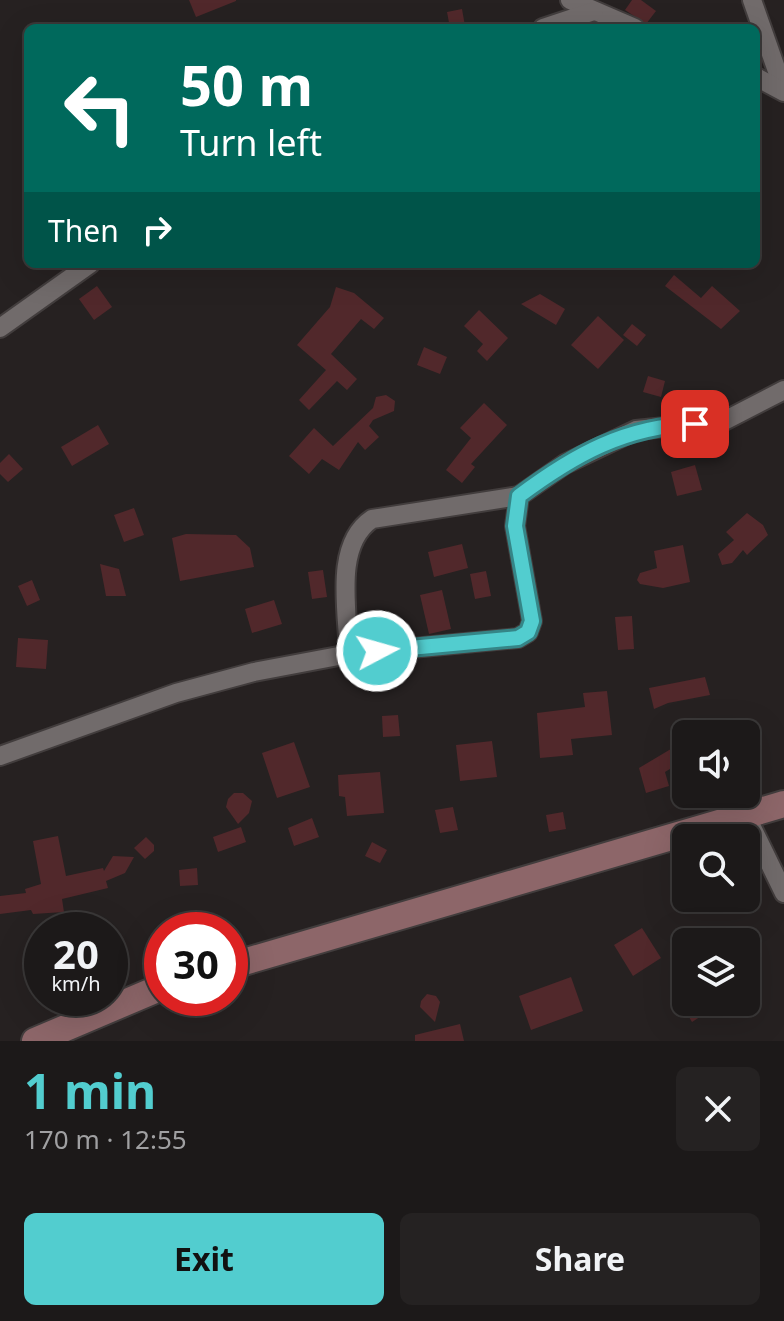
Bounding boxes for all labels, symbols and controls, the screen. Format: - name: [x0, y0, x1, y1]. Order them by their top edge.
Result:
- text: 50 m: [180, 46, 313, 122]
- icon: left: [48, 56, 152, 160]
- text: Turn left: [180, 118, 322, 167]
- icon: right: [135, 208, 179, 252]
- text: Then: [48, 210, 119, 251]
- pin: [661, 390, 729, 458]
- icon: arrive: [673, 402, 717, 446]
- position arrow: [335, 609, 419, 693]
- map controls: [672, 720, 760, 1016]
- button: sound: [672, 720, 760, 808]
- button: search: [672, 824, 760, 912]
- speed limit sign: 30: [144, 912, 248, 1016]
- text: 20: [53, 926, 99, 981]
- button: layers: [672, 928, 760, 1016]
- text: km/h: [51, 970, 101, 997]
- text: 1 min: [24, 1058, 156, 1123]
- button: close: [676, 1067, 760, 1151]
- text: 170 m · 12:55: [24, 1121, 187, 1157]
- button: Exit: [24, 1213, 384, 1305]
- button: Share: [400, 1213, 760, 1305]

